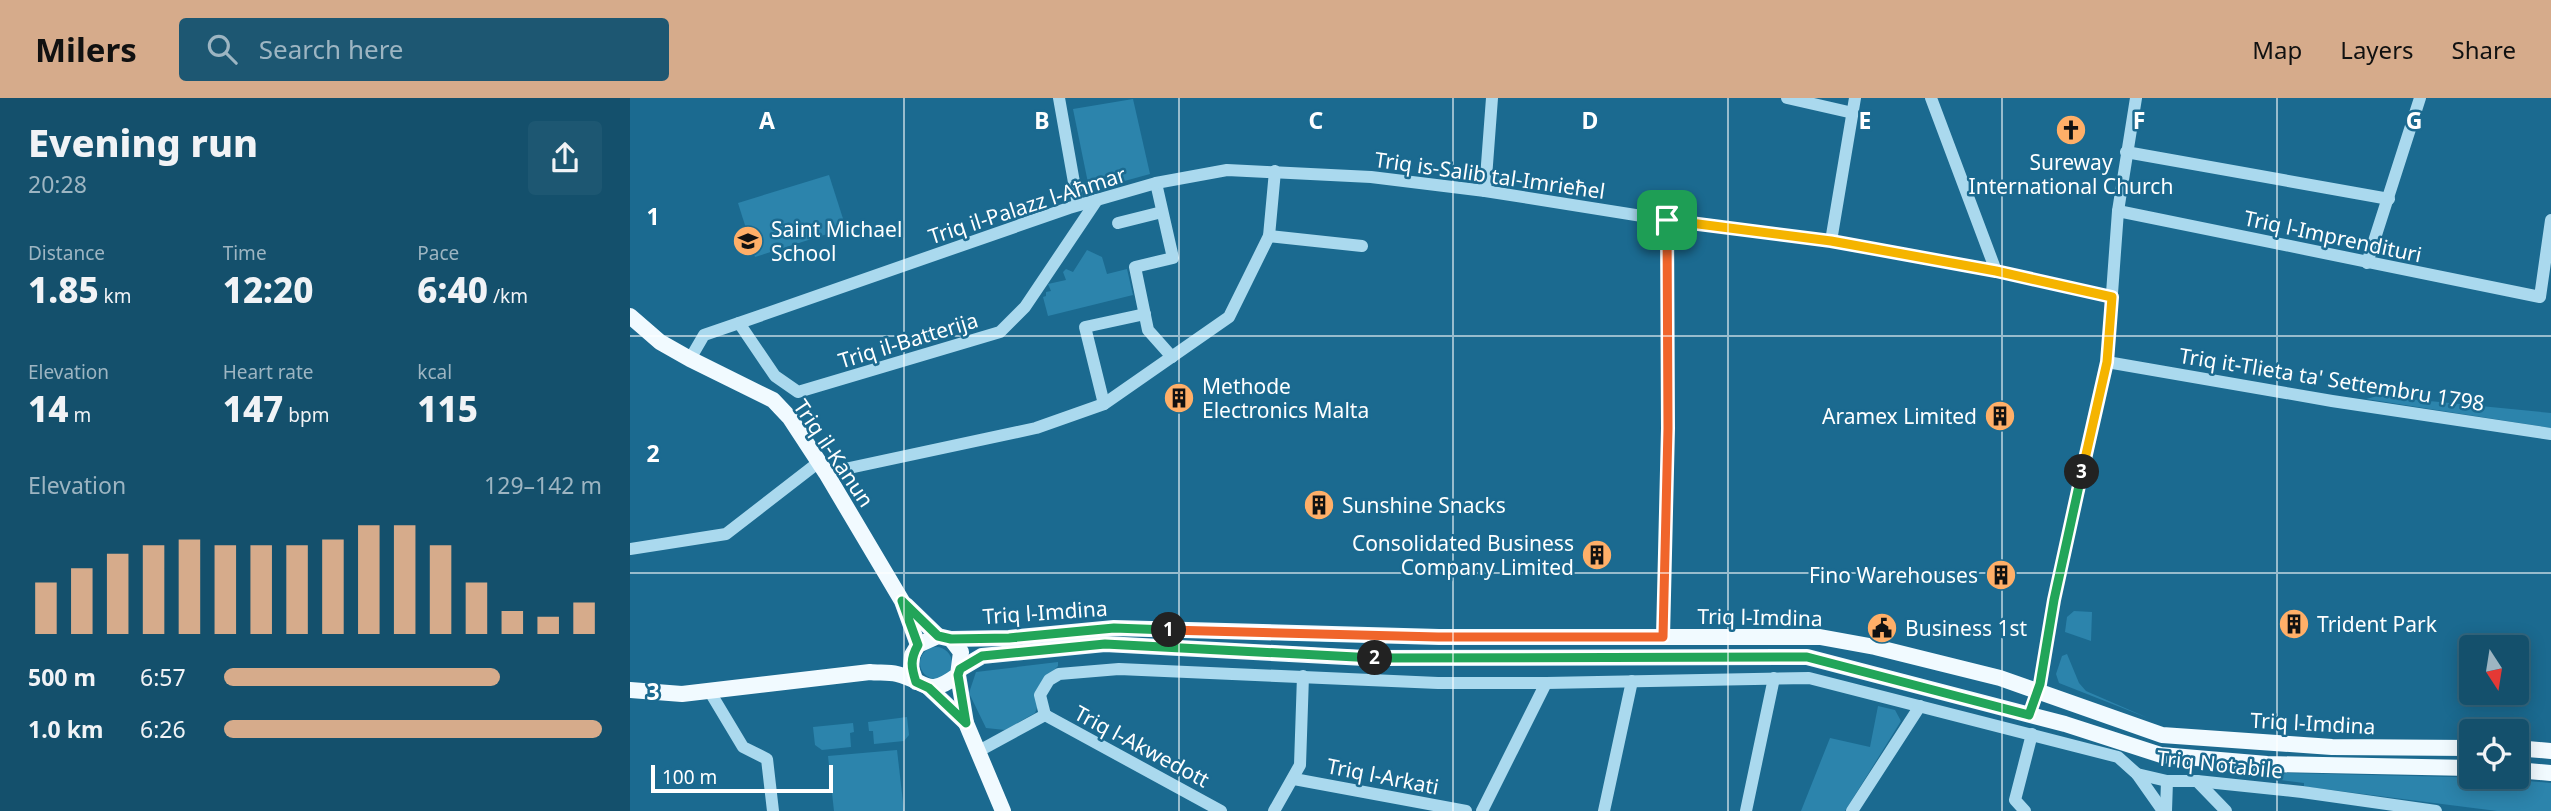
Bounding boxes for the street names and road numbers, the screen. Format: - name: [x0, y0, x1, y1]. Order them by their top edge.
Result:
- street label: Triq is-Salib tal-Imrieħel: [1373, 145, 1607, 205]
- street label: Triq il-Palazz l-Aħmar: [925, 160, 1130, 250]
- street label: Triq l-Imprendituri: [2242, 203, 2424, 269]
- street label: Triq il-Batterija: [835, 305, 981, 375]
- street label: Triq it-Tlieta ta' Settembru 1798: [2177, 341, 2487, 417]
- street label: Triq il-Kanun: [788, 394, 880, 512]
- street label: Triq l-Imdina: [982, 594, 1108, 630]
- street label: Triq l-Imdina: [1697, 602, 1823, 632]
- street label: Triq l-Akwedott: [1070, 699, 1215, 794]
- street label: Triq l-Imdina: [2250, 706, 2376, 740]
- street label: Triq Notabile: [2156, 743, 2284, 785]
- street label: Triq l-Arkati: [1325, 751, 1441, 801]

